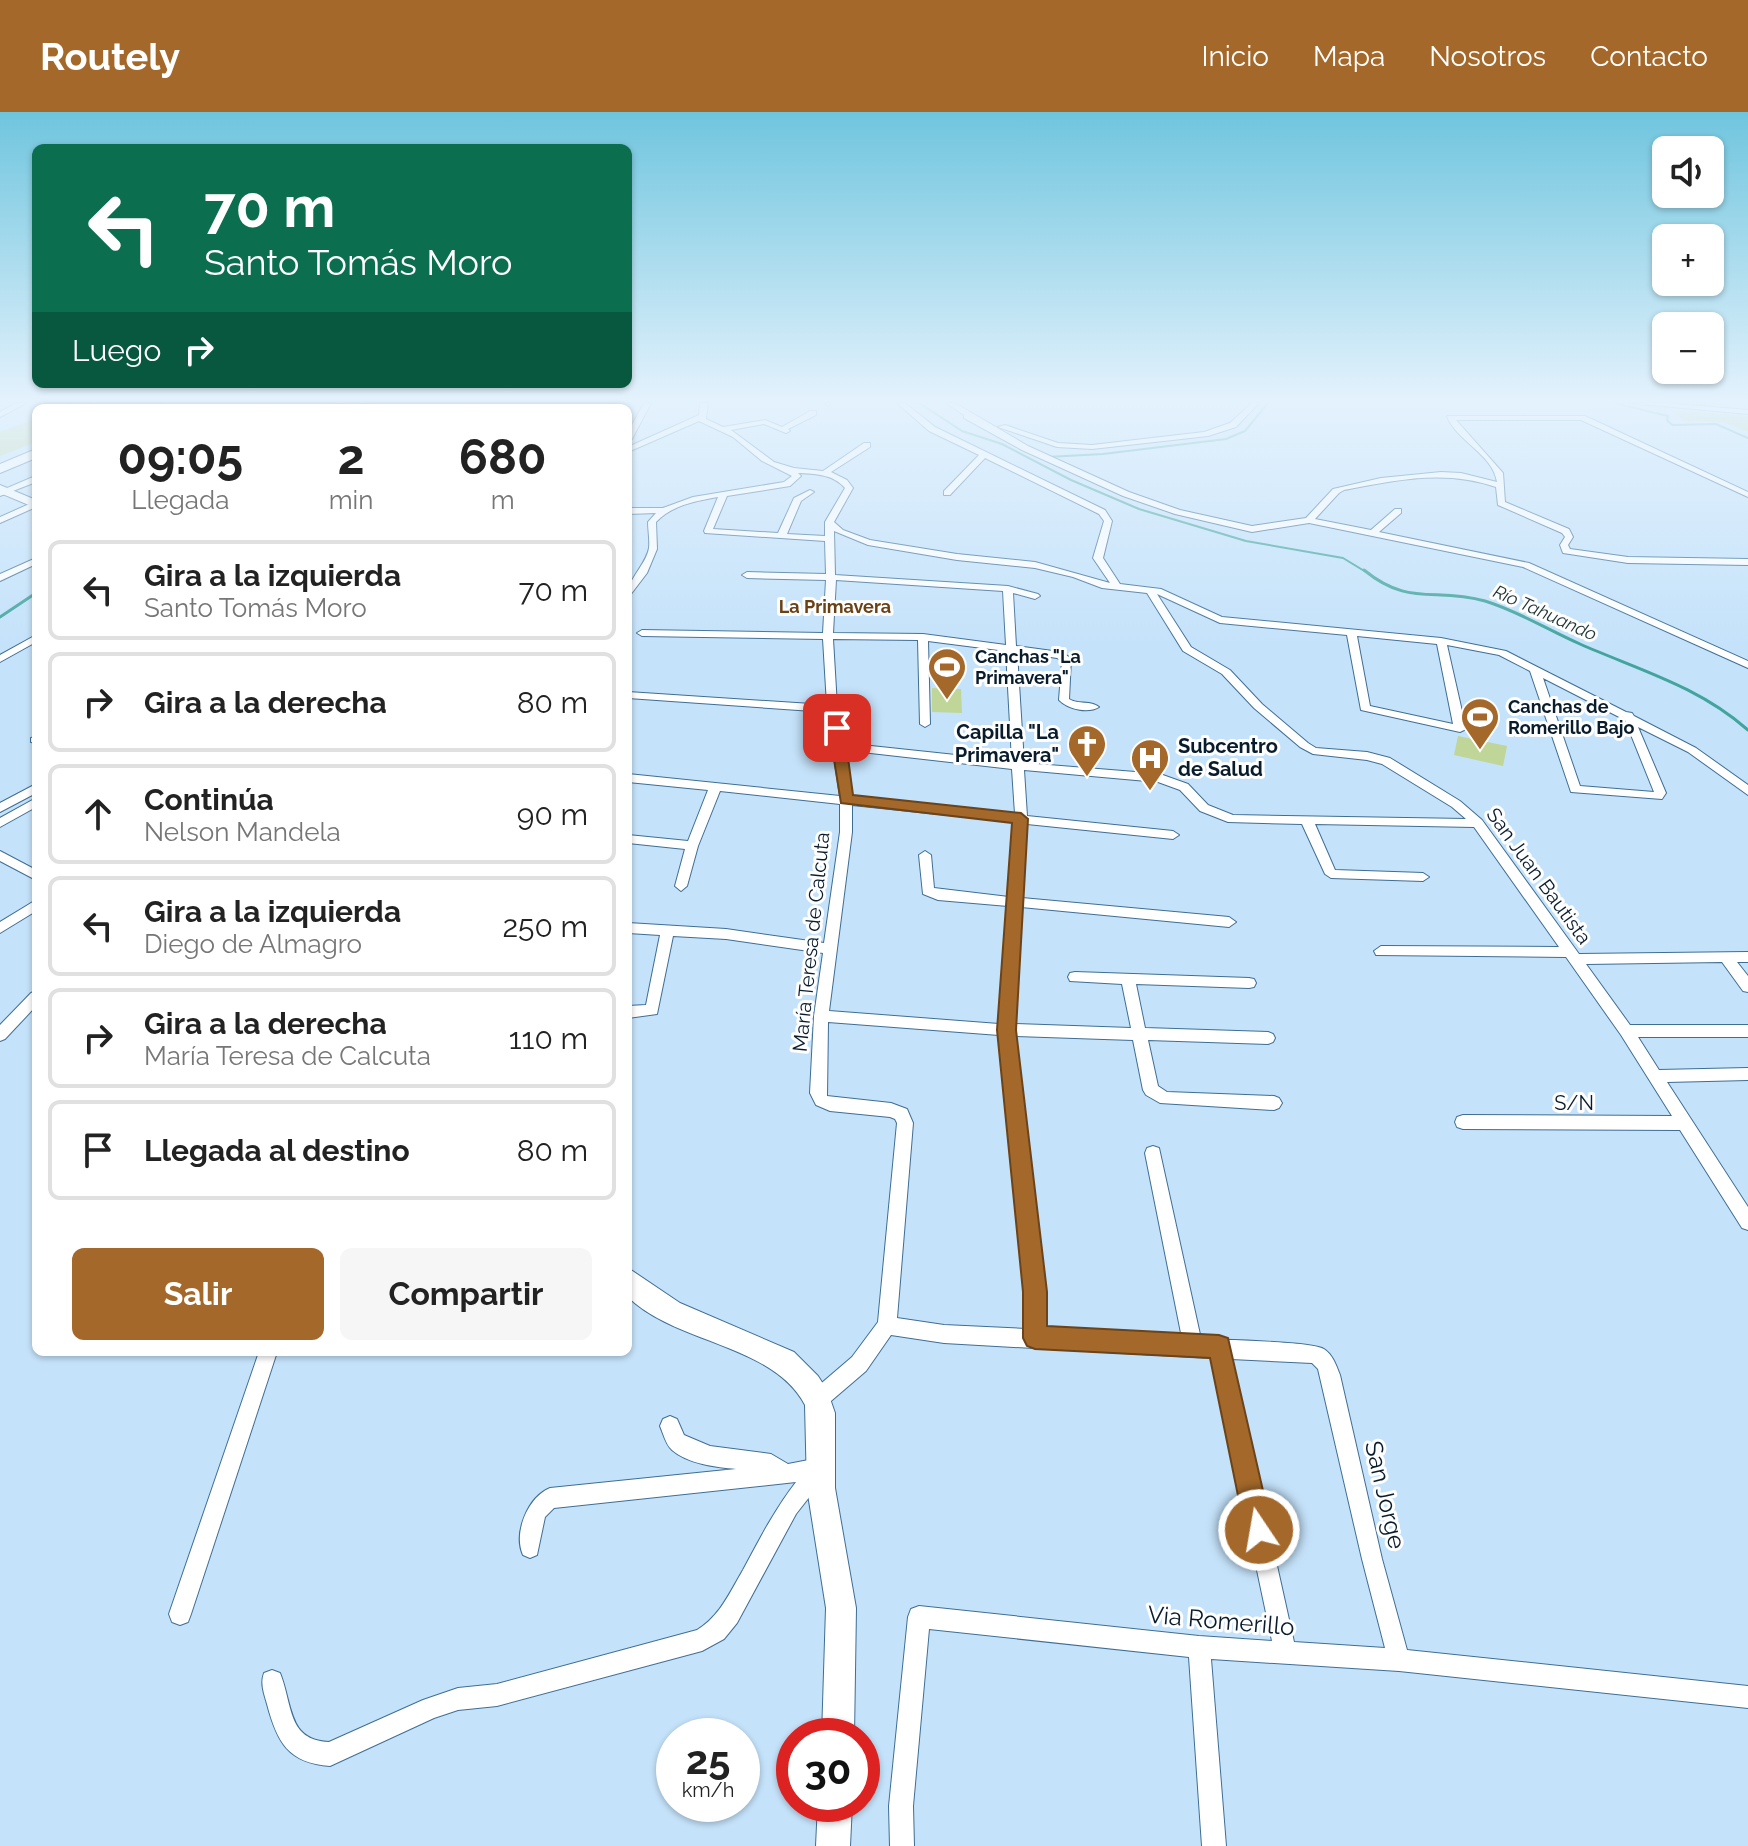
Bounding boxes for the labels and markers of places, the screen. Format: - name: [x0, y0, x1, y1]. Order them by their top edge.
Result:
- sports icon: Canchas "La Primavera": [926, 646, 968, 701]
- place label: Canchas "La Primavera": [975, 646, 1081, 688]
- pin: [803, 694, 871, 762]
- sports icon: Canchas de Romerillo Bajo: [1459, 696, 1501, 751]
- place label: Canchas de Romerillo Bajo: [1508, 696, 1635, 738]
- place label: Capilla "La Primavera": [955, 720, 1059, 767]
- church icon: Capilla "La Primavera": [1066, 723, 1108, 778]
- place label: Subcentro de Salud: [1178, 734, 1278, 781]
- hospital icon: Subcentro de Salud: [1129, 737, 1171, 792]

